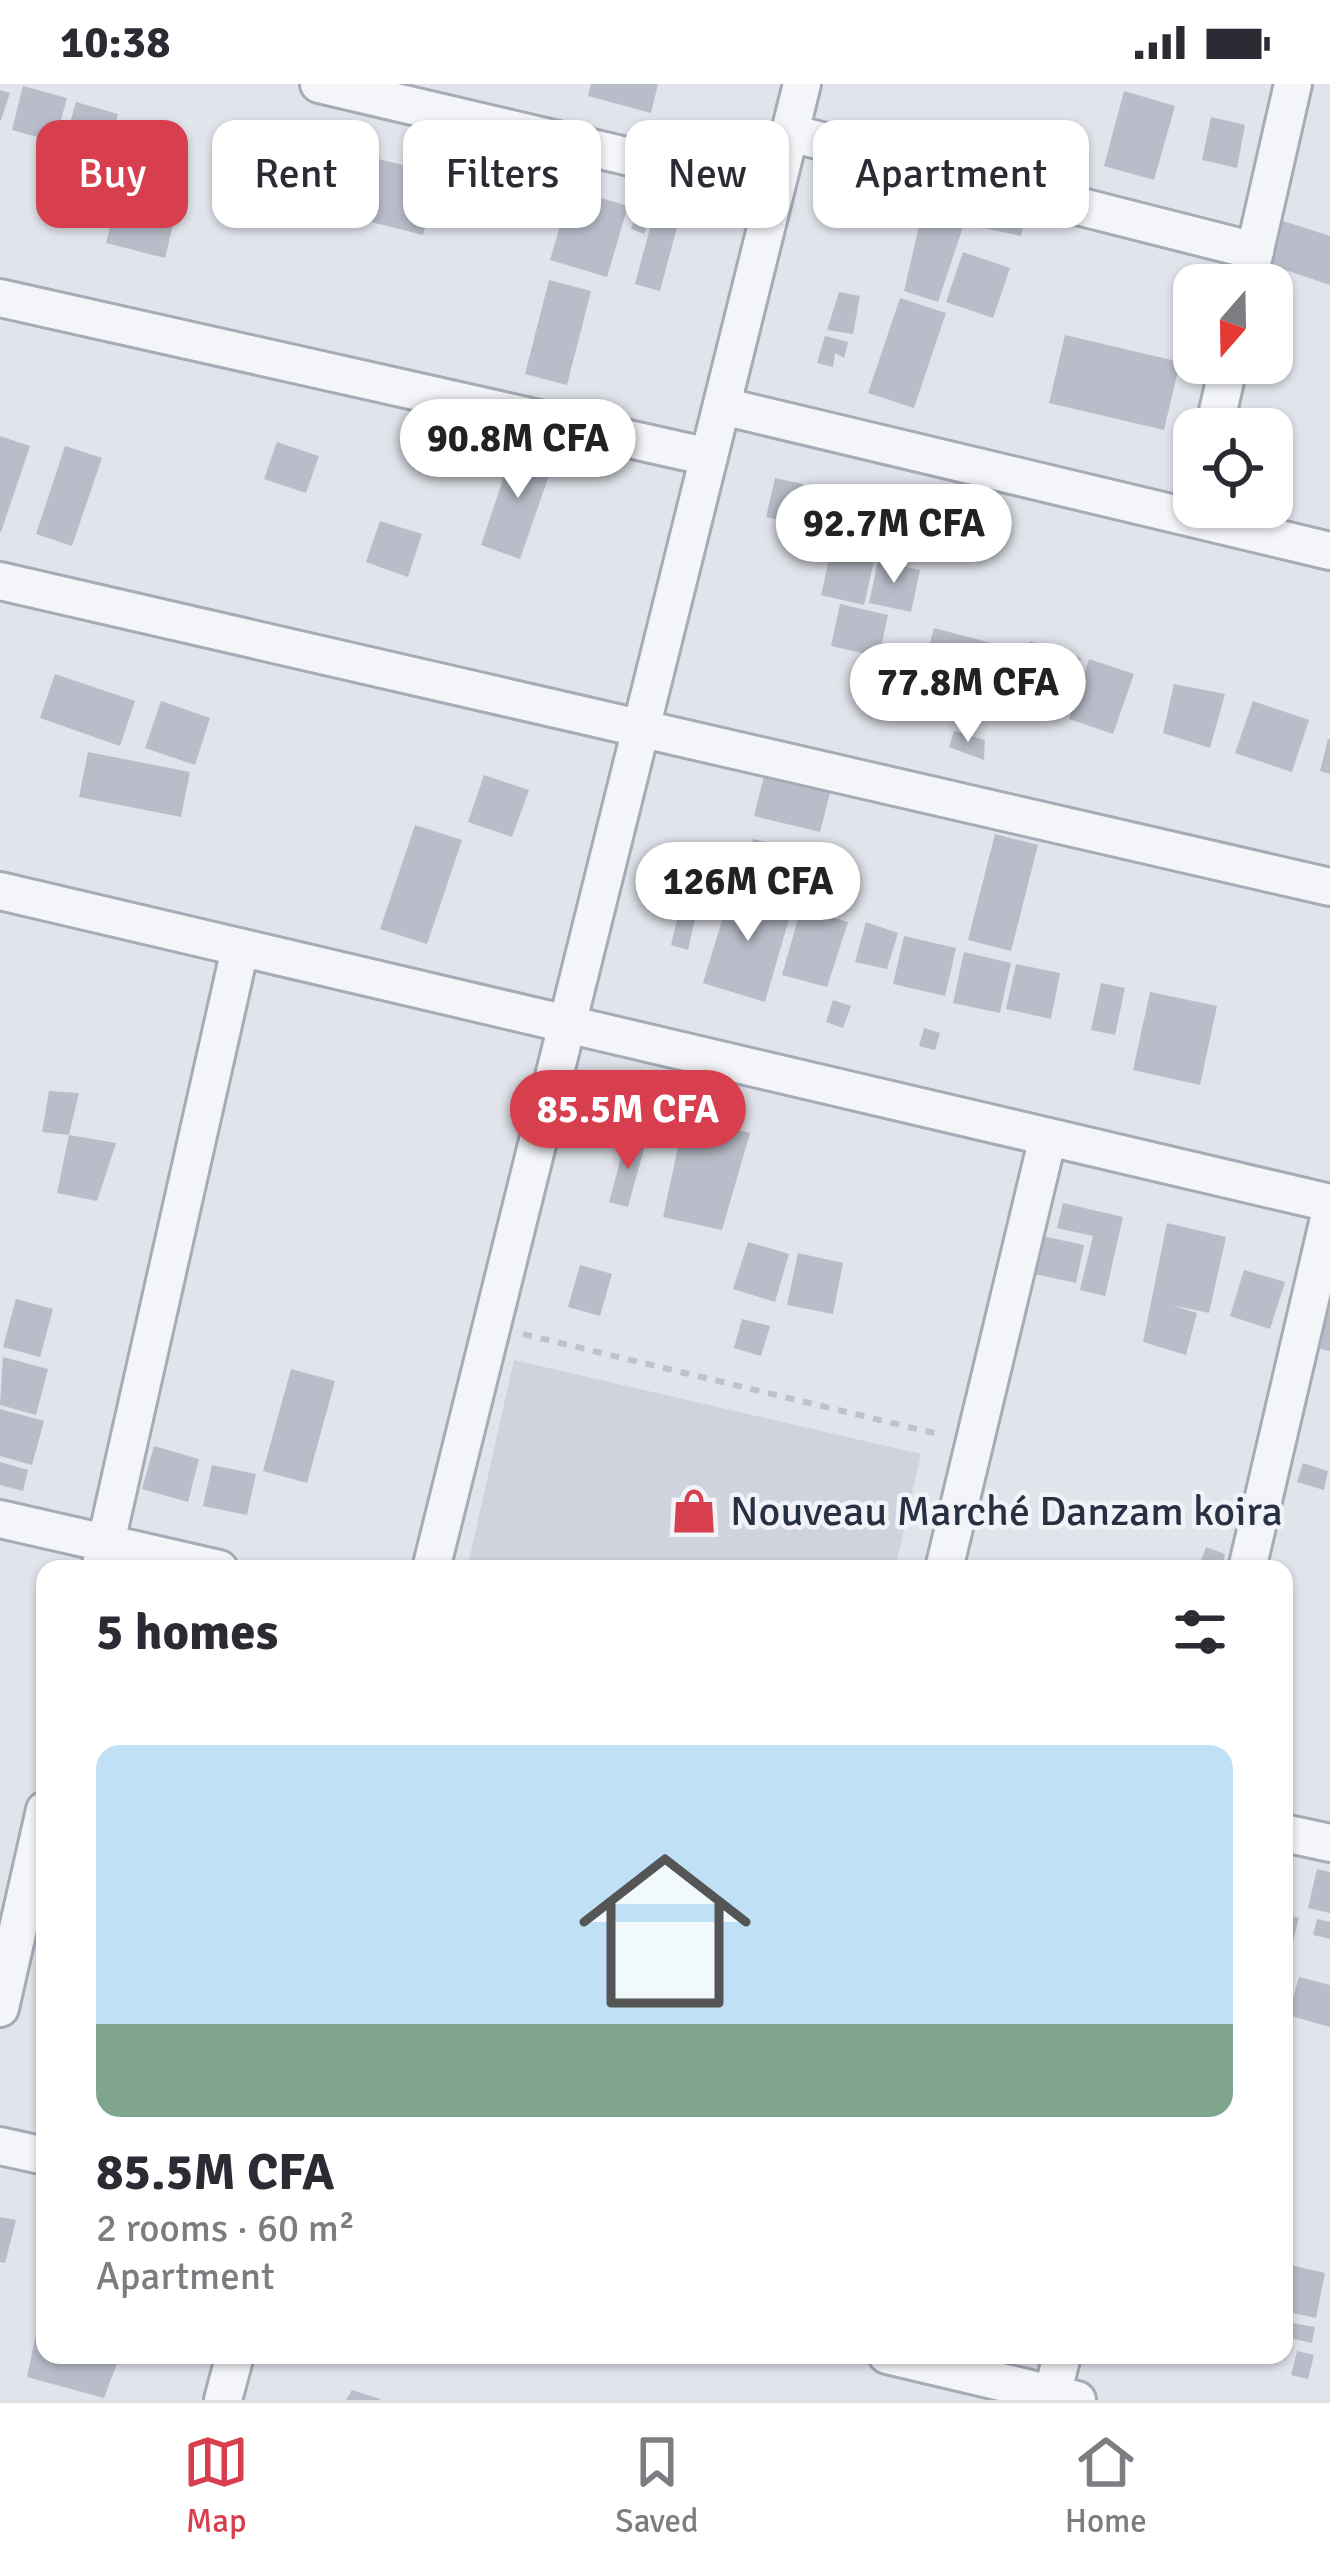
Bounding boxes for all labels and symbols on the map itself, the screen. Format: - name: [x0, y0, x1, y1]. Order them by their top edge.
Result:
- north arrow: [1173, 264, 1293, 384]
- pin: 90.8M CFA: [381, 399, 655, 501]
- pin: 92.7M CFA: [757, 484, 1031, 586]
- pin: 77.8M CFA: [831, 643, 1105, 745]
- pin: 126M CFA: [624, 842, 872, 944]
- pin: 85.5M CFA: [491, 1070, 765, 1172]
- shop icon: Nouveau Marché Danzam koira: [669, 1486, 719, 1536]
- place label: Nouveau Marché Danzam koira: [730, 1486, 1283, 1537]

